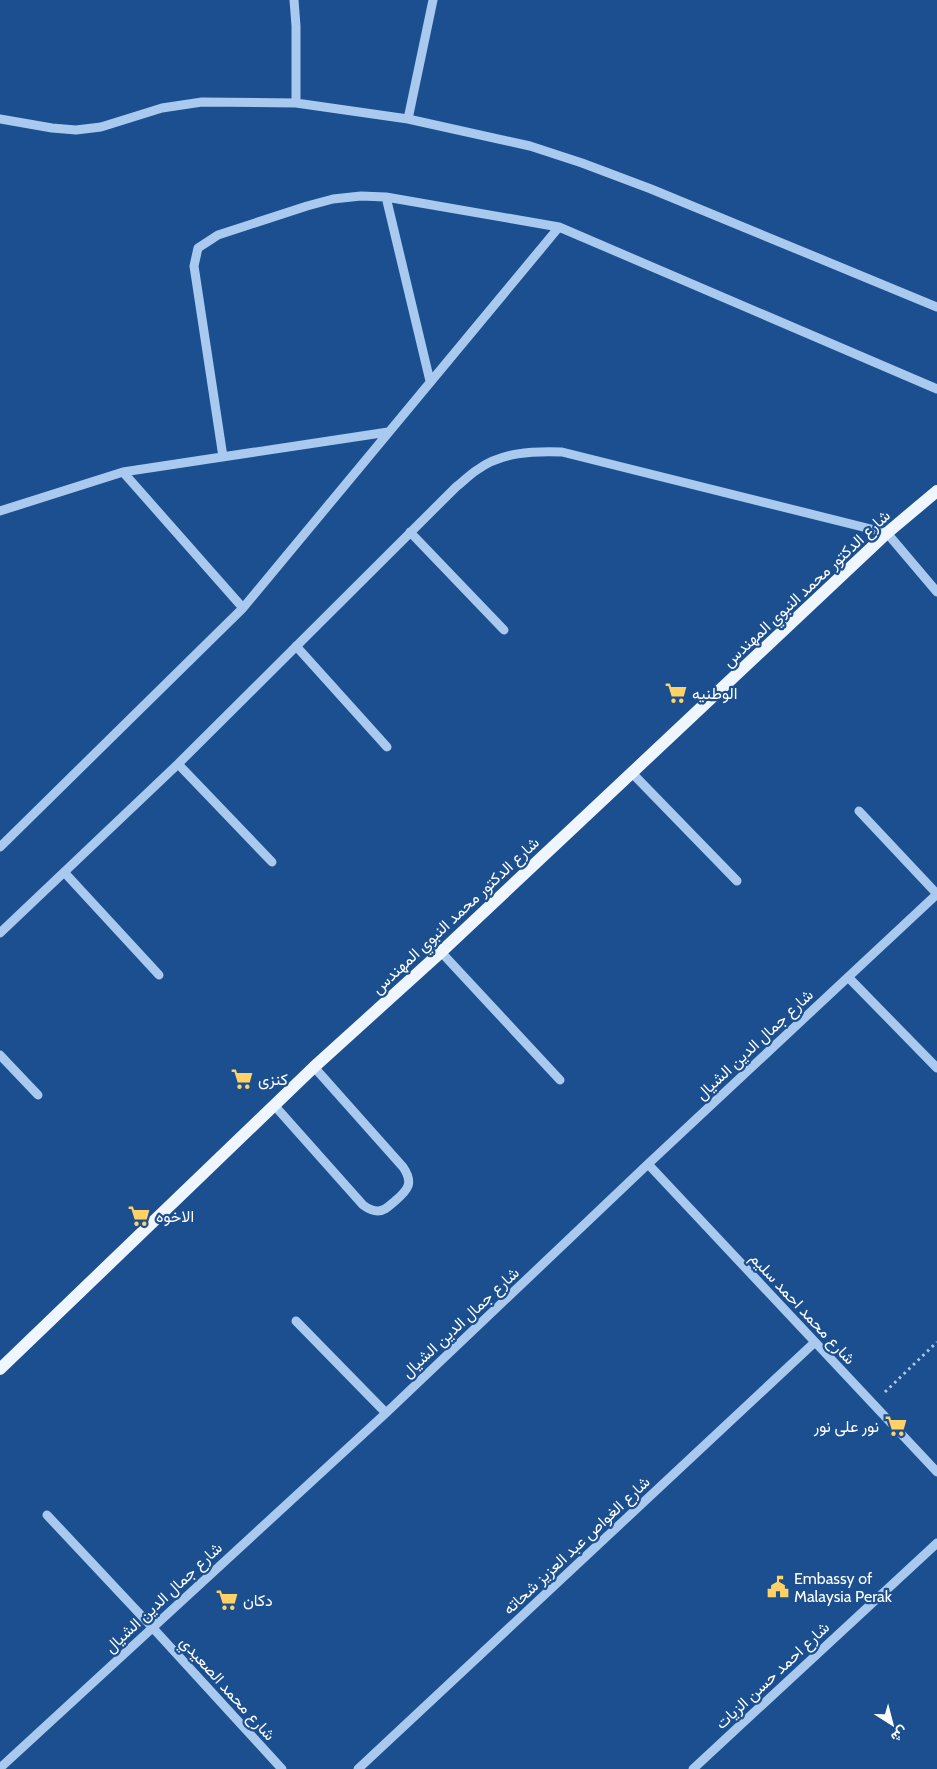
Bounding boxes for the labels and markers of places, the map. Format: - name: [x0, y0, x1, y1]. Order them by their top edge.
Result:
- supermarket icon: الوطنيه: [663, 680, 689, 706]
- place label: الوطنيه: [692, 684, 737, 704]
- supermarket icon: كنزى: [229, 1066, 255, 1092]
- place label: كنزى: [258, 1070, 288, 1090]
- supermarket icon: الاخوه: [126, 1203, 152, 1229]
- place label: الاخوه: [156, 1207, 194, 1227]
- supermarket icon: نور على نور: [883, 1413, 909, 1439]
- place label: نور على نور: [813, 1417, 879, 1437]
- place label: Embassy of Malaysia Perak: [794, 1569, 893, 1606]
- public building icon: Embassy of Malaysia Perak: [765, 1574, 791, 1600]
- supermarket icon: دكان: [214, 1587, 240, 1613]
- place label: دكان: [243, 1591, 273, 1610]

